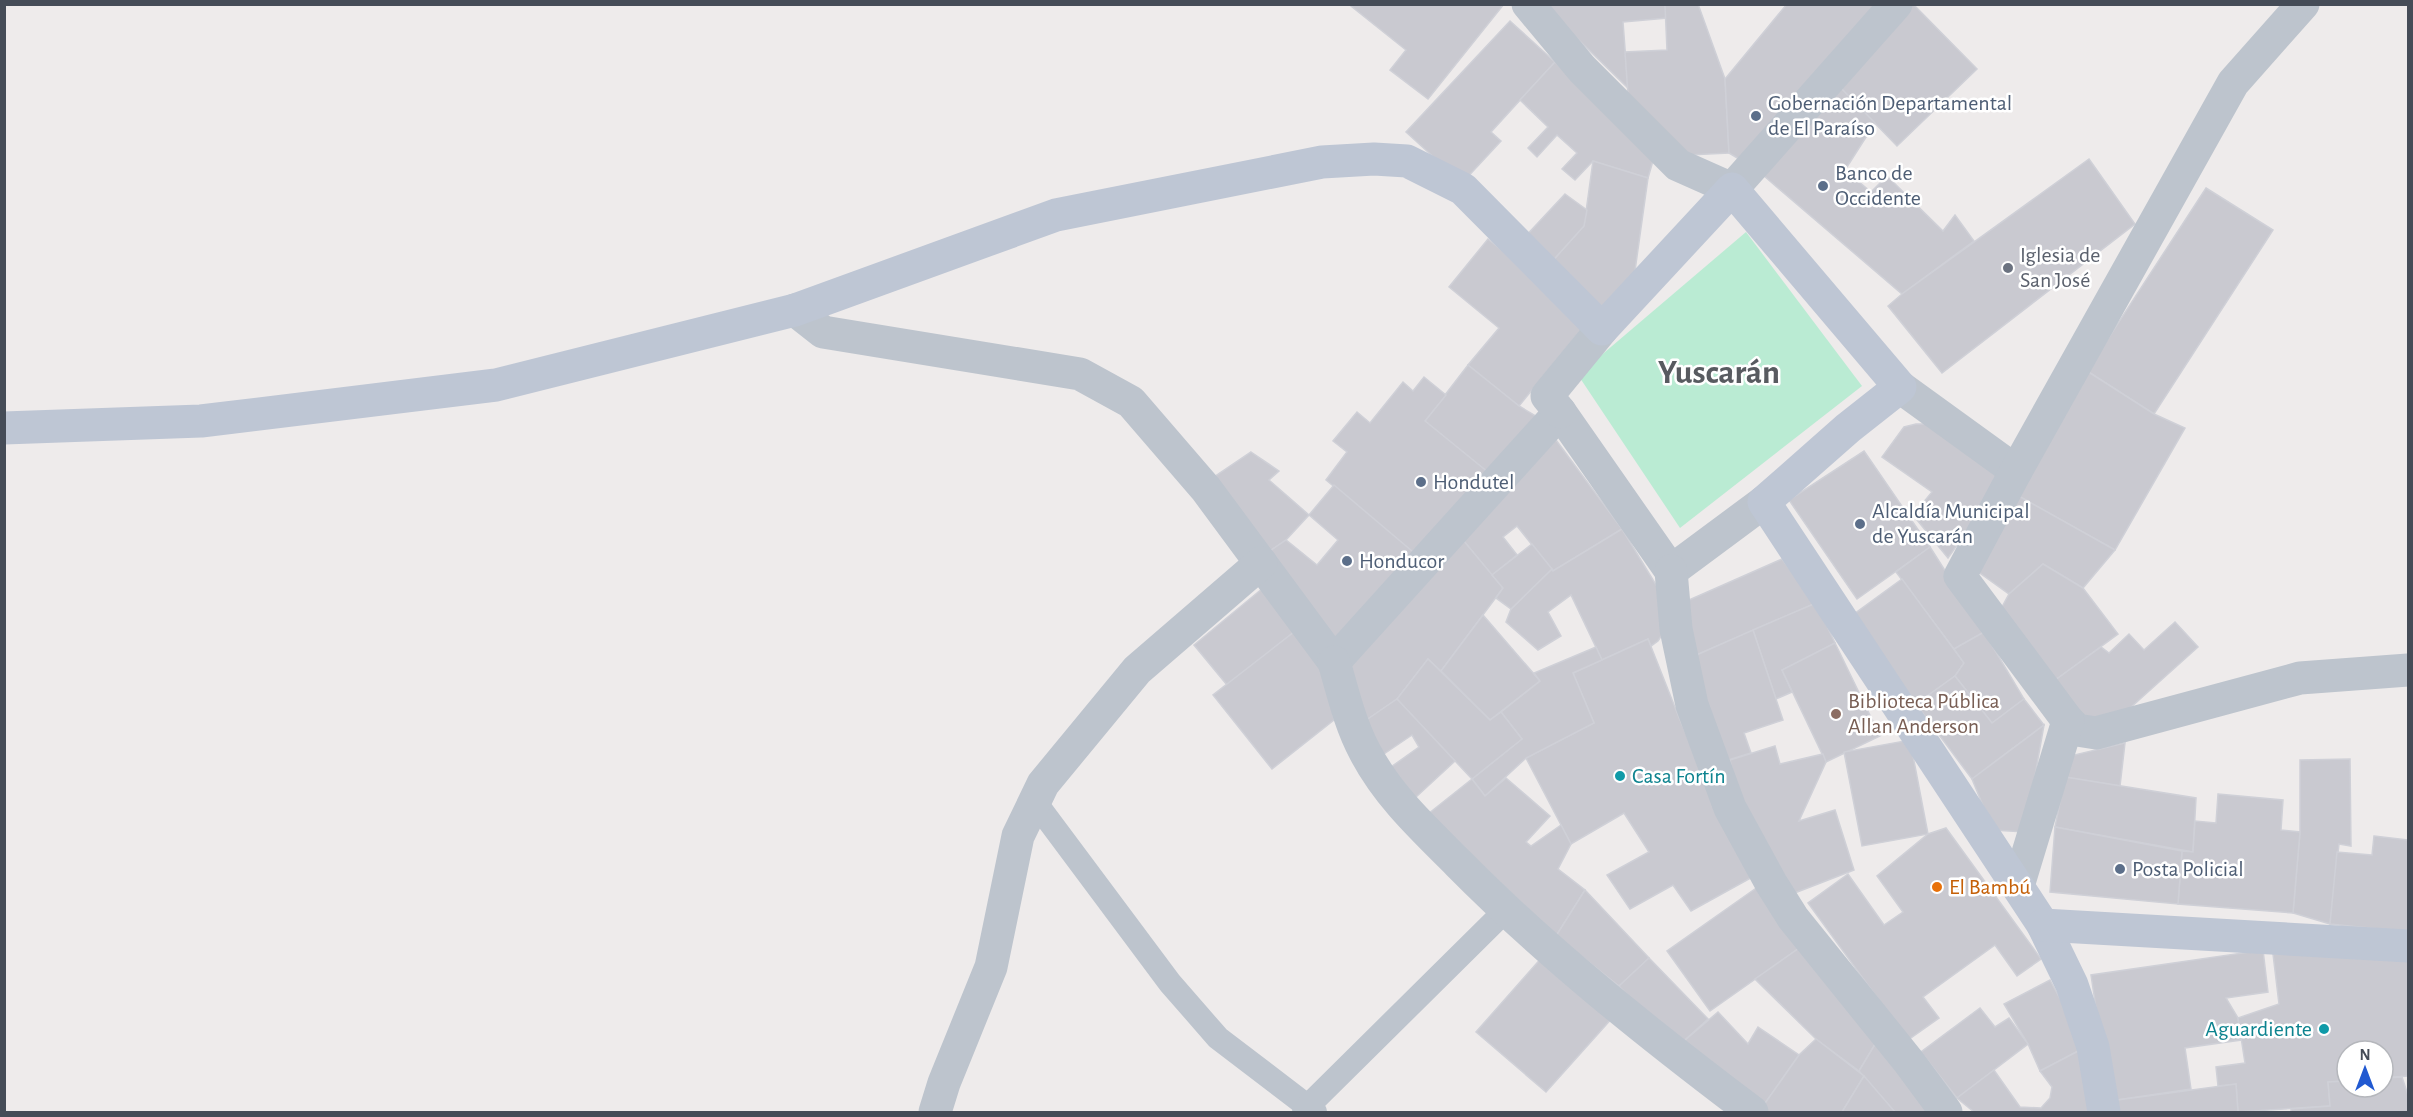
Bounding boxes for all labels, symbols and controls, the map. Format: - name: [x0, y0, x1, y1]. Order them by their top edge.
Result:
- place label: Gobernación Departamental de El Paraíso: [1768, 92, 2012, 139]
- marker: Gobernación Departamental de El Paraíso: [1749, 109, 1763, 123]
- place label: Banco de Occidente: [1835, 162, 1921, 209]
- marker: Banco de Occidente: [1816, 179, 1830, 193]
- place label: Iglesia de San José: [2020, 244, 2100, 291]
- marker: Iglesia de San José: [2001, 261, 2015, 275]
- district label: Yuscarán: [1658, 356, 1780, 390]
- place label: Hondutel: [1433, 471, 1514, 493]
- marker: Hondutel: [1414, 475, 1428, 489]
- place label: Alcaldía Municipal de Yuscarán: [1872, 500, 2030, 547]
- marker: Alcaldía Municipal de Yuscarán: [1853, 517, 1867, 531]
- place label: Honducor: [1359, 550, 1444, 572]
- marker: Honducor: [1340, 554, 1354, 568]
- place label: Biblioteca Pública Allan Anderson: [1848, 690, 2000, 737]
- marker: Biblioteca Pública Allan Anderson: [1829, 707, 1843, 721]
- place label: Casa Fortín: [1632, 765, 1726, 787]
- marker: Casa Fortín: [1613, 769, 1627, 783]
- place label: Posta Policial: [2132, 858, 2244, 880]
- marker: Posta Policial: [2113, 862, 2127, 876]
- place label: El Bambú: [1949, 876, 2031, 898]
- marker: El Bambú: [1930, 880, 1944, 894]
- place label: Aguardiente: [2205, 1018, 2312, 1040]
- marker: Aguardiente: [2317, 1022, 2331, 1036]
- north arrow: [2335, 1039, 2395, 1099]
- text: N: [2359, 1047, 2371, 1063]

